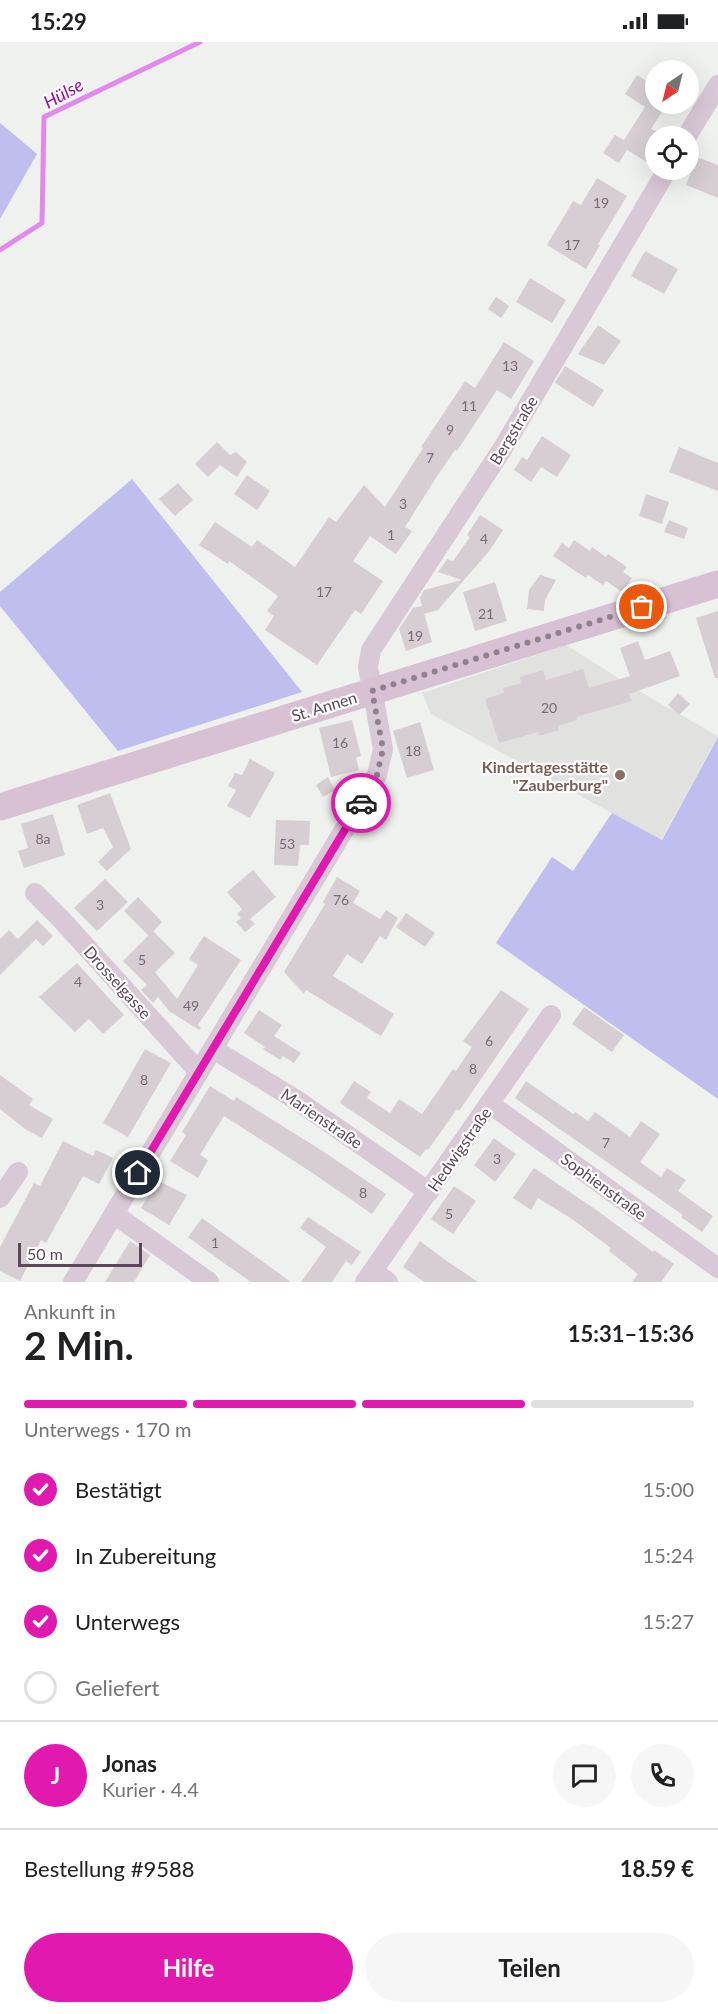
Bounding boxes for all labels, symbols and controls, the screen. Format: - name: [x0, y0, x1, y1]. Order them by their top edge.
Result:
- text: 15:29: [30, 8, 87, 35]
- north arrow: [645, 60, 699, 114]
- map controls: [645, 60, 699, 180]
- water label: Hülse: [39, 73, 87, 113]
- button: locate: [645, 126, 699, 180]
- house number: 19: [593, 194, 609, 211]
- house number: 17: [564, 236, 580, 253]
- house number: 13: [502, 357, 518, 374]
- street label: Bergstraße: [485, 392, 541, 468]
- house number: 11: [461, 397, 477, 414]
- house number: 9: [446, 421, 454, 438]
- house number: 7: [426, 449, 434, 466]
- house number: 3: [399, 495, 407, 512]
- house number: 1: [387, 526, 395, 543]
- house number: 4: [480, 530, 488, 547]
- pin: [616, 581, 667, 632]
- house number: 17: [316, 583, 332, 600]
- icon: bag: [625, 590, 658, 623]
- house number: 21: [478, 605, 494, 622]
- house number: 19: [407, 627, 423, 644]
- street label: St. Annen: [289, 687, 359, 725]
- house number: 20: [541, 699, 557, 716]
- house number: 16: [332, 734, 348, 751]
- house number: 18: [405, 742, 421, 759]
- place label: Kindertagesstätte "Zauberburg": [482, 757, 608, 794]
- marker: Kindertagesstätte "Zauberburg": [613, 768, 627, 782]
- courier: [331, 773, 391, 833]
- icon: car: [345, 787, 378, 820]
- house number: 8a: [35, 830, 51, 847]
- house number: 53: [279, 835, 295, 852]
- house number: 76: [333, 891, 349, 908]
- house number: 3: [96, 896, 104, 913]
- street label: Drosselgasse: [80, 942, 156, 1022]
- house number: 5: [138, 951, 146, 968]
- house number: 4: [74, 973, 82, 990]
- house number: 49: [183, 997, 199, 1014]
- house number: 6: [485, 1032, 493, 1049]
- house number: 8: [469, 1060, 477, 1077]
- house number: 8: [140, 1071, 148, 1088]
- street label: Marienstraße: [278, 1084, 366, 1152]
- street label: Hedwigstraße: [423, 1103, 495, 1195]
- house number: 7: [602, 1134, 610, 1151]
- pin: [112, 1147, 163, 1198]
- street label: Sophienstraße: [558, 1149, 650, 1223]
- house number: 3: [493, 1150, 501, 1167]
- icon: home: [121, 1156, 154, 1189]
- house number: 8: [359, 1184, 367, 1201]
- house number: 5: [445, 1205, 453, 1222]
- house number: 1: [211, 1234, 219, 1251]
- scale bar: [18, 1240, 142, 1268]
- text: 50 m: [27, 1244, 63, 1263]
- text: Ankunft in: [24, 1299, 116, 1323]
- text: 15:31–15:36: [568, 1320, 694, 1347]
- text: 2 Min.: [24, 1322, 134, 1368]
- text: Unterwegs · 170 m: [24, 1417, 191, 1441]
- icon: check: [24, 1473, 57, 1506]
- text: Bestätigt: [75, 1476, 162, 1503]
- text: 15:00: [643, 1477, 694, 1501]
- icon: check: [24, 1539, 57, 1572]
- text: In Zubereitung: [75, 1542, 216, 1569]
- text: 15:24: [643, 1543, 694, 1567]
- icon: check: [24, 1605, 57, 1638]
- text: Unterwegs: [75, 1608, 180, 1635]
- text: 15:27: [643, 1609, 694, 1633]
- text: Geliefert: [75, 1674, 159, 1701]
- button: chat: [553, 1744, 616, 1807]
- button: phone: [631, 1744, 694, 1807]
- text: Jonas: [102, 1750, 157, 1777]
- text: J: [51, 1762, 60, 1789]
- text: Kurier · 4.4: [102, 1777, 199, 1801]
- text: Bestellung #9588: [24, 1855, 194, 1882]
- text: 18.59 €: [620, 1855, 694, 1882]
- button: Hilfe: [24, 1933, 353, 2002]
- button: Teilen: [365, 1933, 694, 2002]

